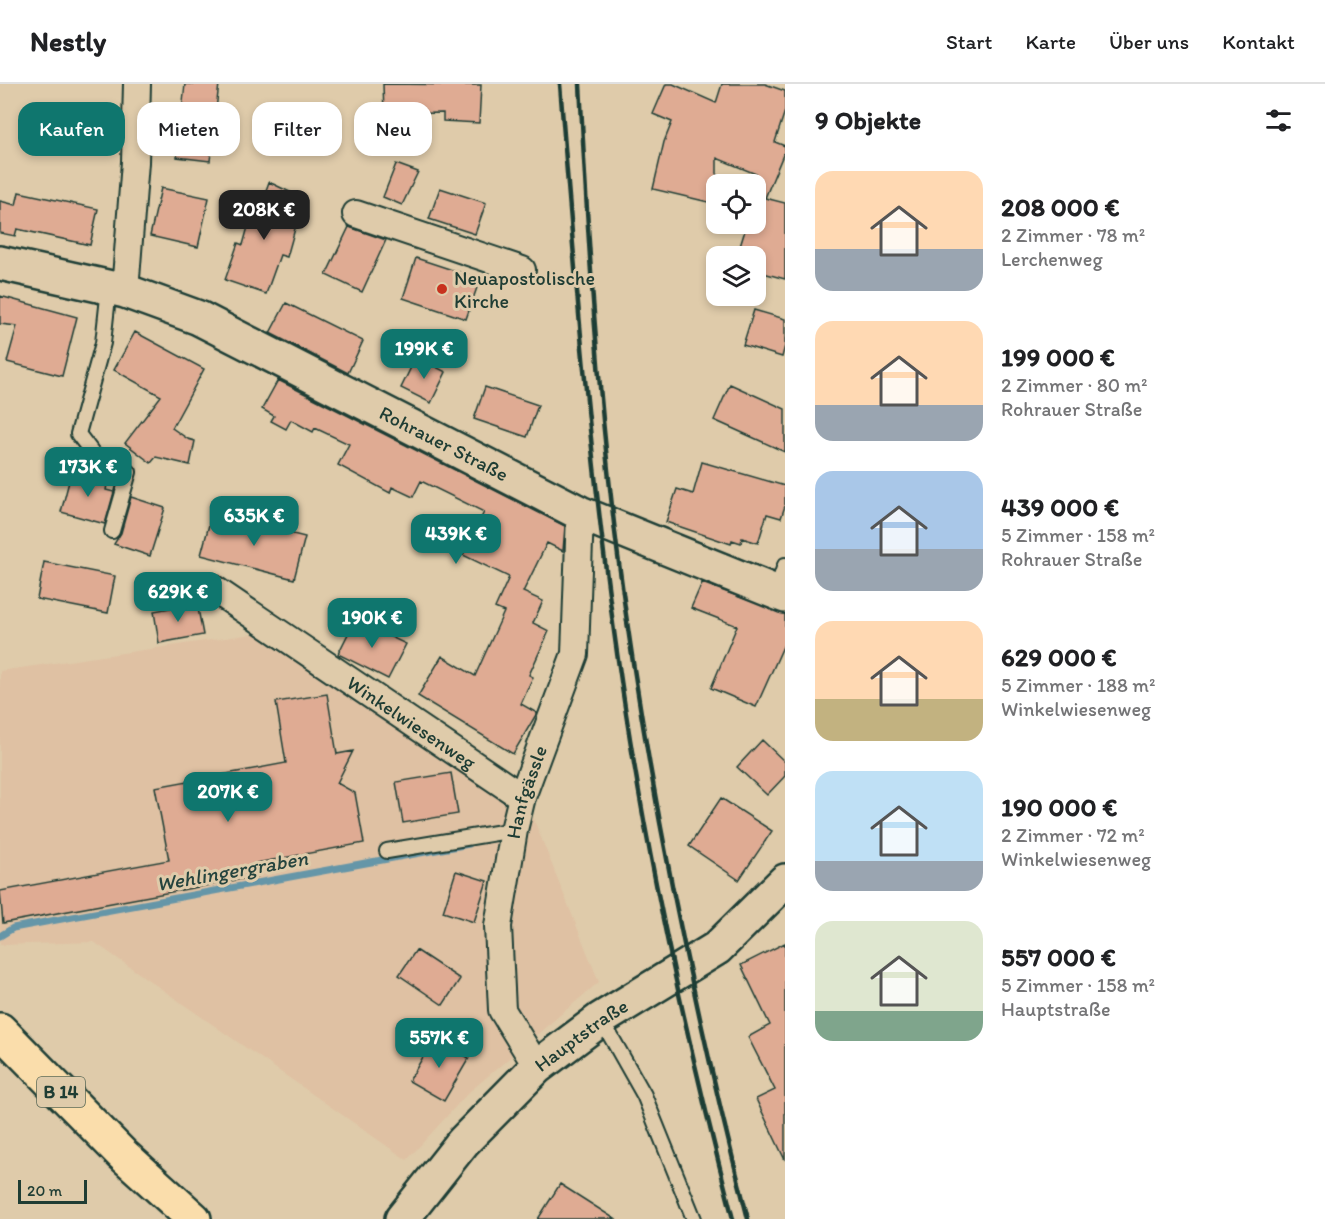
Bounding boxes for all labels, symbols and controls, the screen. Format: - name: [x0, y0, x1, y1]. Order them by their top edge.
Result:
- text: Nestly: [30, 24, 106, 58]
- text: Start: [946, 29, 992, 54]
- text: Karte: [1025, 29, 1076, 54]
- text: Über uns: [1109, 29, 1189, 54]
- text: Kontakt: [1222, 29, 1295, 54]
- chip: Kaufen: [18, 102, 125, 156]
- chip: Mieten: [137, 102, 240, 156]
- chip: Filter: [252, 102, 342, 156]
- chip: Neu: [354, 102, 432, 156]
- text: 9 Objekte: [815, 104, 921, 136]
- icon: filters: [1262, 104, 1295, 137]
- map controls: [706, 174, 766, 306]
- button: locate: [706, 174, 766, 234]
- pin: 208K €: [215, 190, 313, 241]
- text: 208 000 €: [1001, 191, 1120, 223]
- icon: home: [863, 195, 935, 267]
- text: 208K €: [233, 197, 295, 221]
- text: 2 Zimmer · 78 m²: [1001, 223, 1145, 247]
- button: layers: [706, 246, 766, 306]
- text: Lerchenweg: [1001, 247, 1103, 271]
- place label: Neuapostolische Kirche: [454, 266, 595, 313]
- marker: Neuapostolische Kirche: [435, 282, 449, 296]
- pin: 199K €: [375, 329, 473, 380]
- text: 199K €: [395, 336, 453, 360]
- text: 199 000 €: [1001, 341, 1115, 373]
- icon: home: [863, 345, 935, 417]
- text: 2 Zimmer · 80 m²: [1001, 373, 1148, 397]
- text: Rohrauer Straße: [1001, 397, 1142, 421]
- street label: Rohrauer Straße: [375, 400, 512, 486]
- pin: 173K €: [39, 447, 137, 498]
- text: 173K €: [59, 454, 117, 478]
- text: 439 000 €: [1001, 491, 1119, 523]
- icon: home: [863, 495, 935, 567]
- pin: 635K €: [205, 496, 303, 547]
- text: 635K €: [224, 503, 284, 527]
- pin: 439K €: [407, 514, 505, 565]
- text: 439K €: [425, 521, 487, 545]
- text: 5 Zimmer · 158 m²: [1001, 523, 1155, 547]
- text: Rohrauer Straße: [1001, 547, 1142, 571]
- pin: 629K €: [129, 572, 227, 623]
- text: 629K €: [148, 579, 208, 603]
- pin: 190K €: [323, 598, 421, 649]
- text: 190K €: [342, 605, 402, 629]
- text: 629 000 €: [1001, 641, 1117, 673]
- icon: home: [863, 645, 935, 717]
- street label: Winkelwiesenweg: [343, 670, 481, 775]
- text: 5 Zimmer · 188 m²: [1001, 673, 1155, 697]
- text: Winkelwiesenweg: [1001, 697, 1151, 721]
- street label: Hanfgässle: [501, 742, 552, 841]
- pin: 207K €: [179, 772, 277, 823]
- text: 207K €: [197, 779, 259, 803]
- text: 190 000 €: [1001, 791, 1117, 823]
- icon: home: [863, 795, 935, 867]
- text: 2 Zimmer · 72 m²: [1001, 823, 1145, 847]
- water label: Wehlingergraben: [154, 845, 311, 896]
- text: Winkelwiesenweg: [1001, 847, 1151, 871]
- text: 557 000 €: [1001, 941, 1116, 973]
- icon: home: [863, 945, 935, 1017]
- text: 5 Zimmer · 158 m²: [1001, 973, 1155, 997]
- street label: Hauptstraße: [530, 994, 632, 1077]
- text: Hauptstraße: [1001, 997, 1110, 1021]
- pin: 557K €: [390, 1018, 488, 1069]
- text: 557K €: [409, 1025, 469, 1049]
- road number: B 14: [37, 1077, 85, 1107]
- scale bar: [18, 1177, 87, 1204]
- text: 20 m: [27, 1181, 62, 1200]

